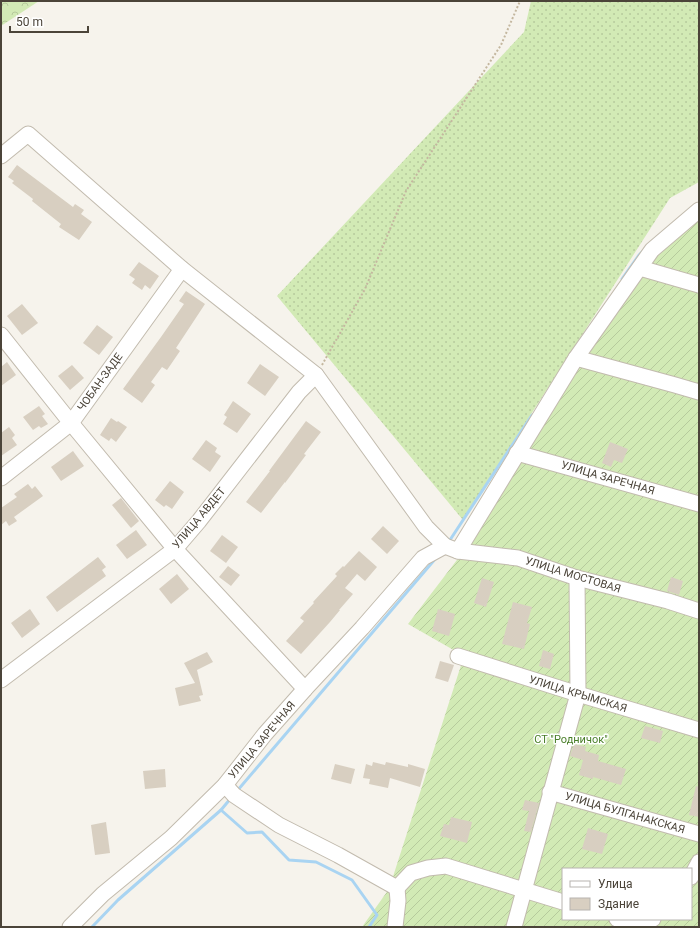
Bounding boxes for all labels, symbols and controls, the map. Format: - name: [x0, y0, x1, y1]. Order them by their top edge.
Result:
- scale bar: [10, 8, 88, 34]
- text: 50 m: [16, 15, 43, 29]
- street label: ЧОБАН-ЗАДЕ: [75, 350, 125, 414]
- street label: УЛИЦА ЗАРЕЧНАЯ: [560, 458, 656, 498]
- street label: УЛИЦА АВДЕТ: [170, 485, 229, 551]
- street label: УЛИЦА МОСТОВАЯ: [524, 554, 622, 596]
- street label: УЛИЦА КРЫМСКАЯ: [527, 673, 629, 715]
- street label: УЛИЦА ЗАРЕЧНАЯ: [226, 699, 298, 781]
- park label: СТ "Родничок": [534, 733, 608, 746]
- street label: УЛИЦА БУЛГАНАКСКАЯ: [563, 790, 687, 836]
- legend: [562, 868, 692, 920]
- text: Улица: [598, 877, 633, 891]
- text: Здание: [598, 897, 639, 911]

